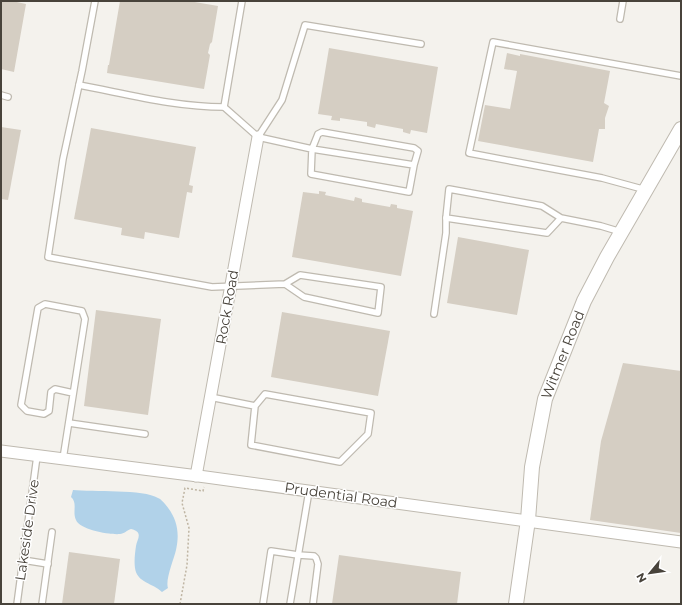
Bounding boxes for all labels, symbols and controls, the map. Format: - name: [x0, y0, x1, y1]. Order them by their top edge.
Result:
- street label: Rock Road: [212, 268, 242, 346]
- street label: Witmer Road: [537, 308, 588, 402]
- street label: Lakeside Drive: [11, 478, 43, 582]
- street label: Prudential Road: [283, 478, 399, 512]
- north arrow: [630, 553, 670, 593]
- text: N: [633, 571, 650, 585]

